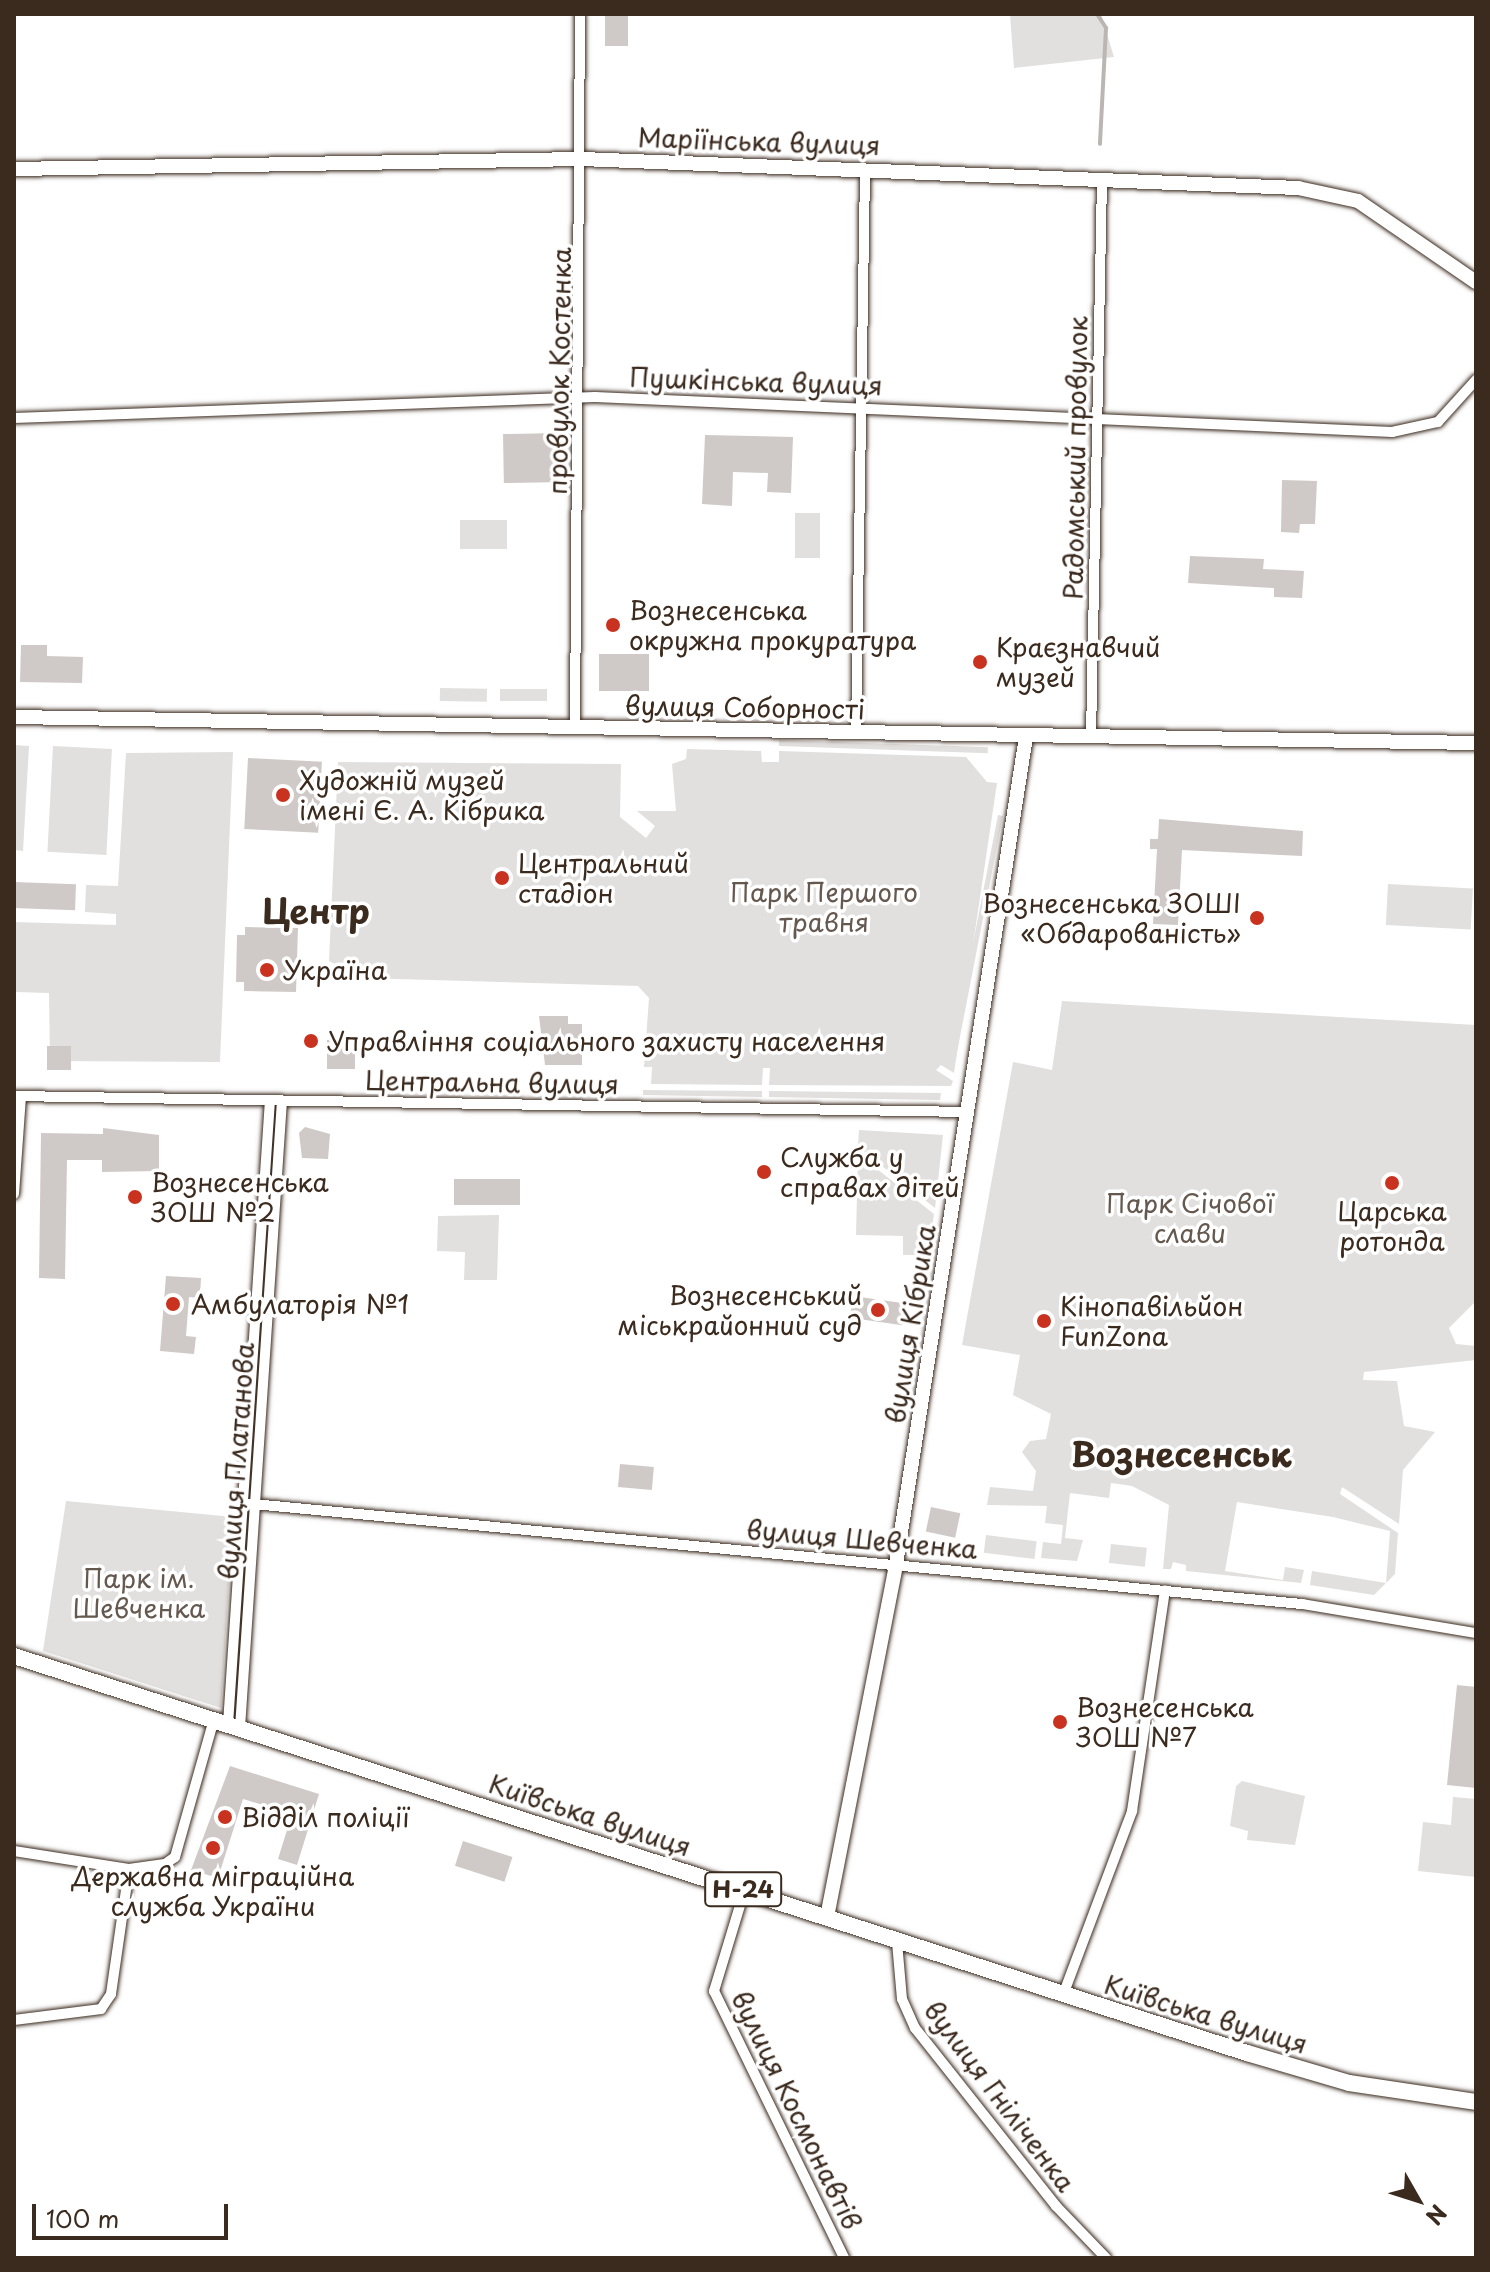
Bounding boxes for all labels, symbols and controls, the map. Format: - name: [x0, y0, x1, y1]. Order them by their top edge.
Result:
- street label: Маріїнська вулиця: [637, 121, 881, 161]
- street label: провулок Костенка: [541, 247, 577, 495]
- street label: Радомський провулок: [1057, 316, 1093, 600]
- street label: Пушкінська вулиця: [628, 361, 884, 401]
- place label: Вознесенська окружна прокуратура: [629, 594, 918, 656]
- marker: Вознесенська окружна прокуратура: [604, 616, 622, 634]
- place label: Краєзнавчий музей: [996, 631, 1160, 692]
- marker: Краєзнавчий музей: [971, 653, 989, 671]
- street label: вулиця Соборності: [624, 689, 866, 725]
- place label: Художній музей імені Є. А. Кібрика: [299, 764, 546, 826]
- marker: Художній музей імені Є. А. Кібрика: [274, 786, 292, 804]
- place label: Центральний стадіон: [518, 847, 689, 908]
- marker: Центральний стадіон: [493, 869, 511, 887]
- park label: Парк Першого травня: [730, 876, 918, 938]
- place label: Вознесенська ЗОШІ «Обдарованість»: [981, 887, 1241, 948]
- district label: Центр: [262, 891, 370, 931]
- marker: Вознесенська ЗОШІ «Обдарованість»: [1248, 909, 1266, 927]
- place label: Україна: [283, 954, 387, 986]
- marker: Україна: [258, 961, 276, 979]
- place label: Управління соціального захисту населення: [327, 1025, 886, 1057]
- marker: Управління соціального захисту населення: [302, 1032, 320, 1050]
- street label: Центральна вулиця: [364, 1064, 620, 1100]
- place label: Служба у справах дітей: [780, 1141, 961, 1202]
- marker: Служба у справах дітей: [755, 1163, 773, 1181]
- place label: Вознесенська ЗОШ №2: [151, 1166, 329, 1228]
- marker: Царська ротонда: [1383, 1174, 1401, 1192]
- park label: Парк Січової слави: [1106, 1187, 1274, 1248]
- marker: Вознесенська ЗОШ №2: [126, 1188, 144, 1206]
- place label: Царська ротонда: [1337, 1195, 1447, 1256]
- street label: вулиця Кібрика: [879, 1222, 941, 1426]
- place label: Вознесенський міськрайонний суд: [617, 1279, 862, 1340]
- place label: Амбулаторія №1: [191, 1288, 409, 1320]
- place label: Кінопавільйон FunZona: [1060, 1290, 1243, 1352]
- marker: Амбулаторія №1: [162, 1293, 184, 1315]
- marker: Вознесенський міськрайонний суд: [869, 1301, 887, 1319]
- marker: Кінопавільйон FunZona: [1035, 1312, 1053, 1330]
- street label: вулиця Платанова: [212, 1341, 260, 1581]
- district label: Вознесенськ: [1071, 1434, 1291, 1474]
- street label: вулиця Шевченка: [745, 1513, 979, 1565]
- park label: Парк ім. Шевченка: [73, 1562, 205, 1624]
- place label: Вознесенська ЗОШ №7: [1076, 1691, 1254, 1752]
- marker: Вознесенська ЗОШ №7: [1051, 1713, 1069, 1731]
- street label: Київська вулиця: [485, 1767, 695, 1863]
- place label: Відділ поліції: [241, 1801, 409, 1833]
- marker: Відділ поліції: [216, 1808, 234, 1826]
- marker: Державна міграційна служба України: [204, 1839, 222, 1857]
- place label: Державна міграційна служба України: [71, 1860, 355, 1922]
- road number: Н-24: [703, 1869, 783, 1909]
- street label: Київська вулиця: [1100, 1968, 1312, 2060]
- street label: вулиця Космонавтів: [726, 1986, 868, 2234]
- street label: вулиця Гніліченка: [918, 1994, 1082, 2198]
- north arrow: [1378, 2160, 1458, 2240]
- scale bar: [36, 2188, 232, 2238]
- text: N: [1419, 2198, 1455, 2233]
- text: 100 m: [46, 2200, 119, 2236]

